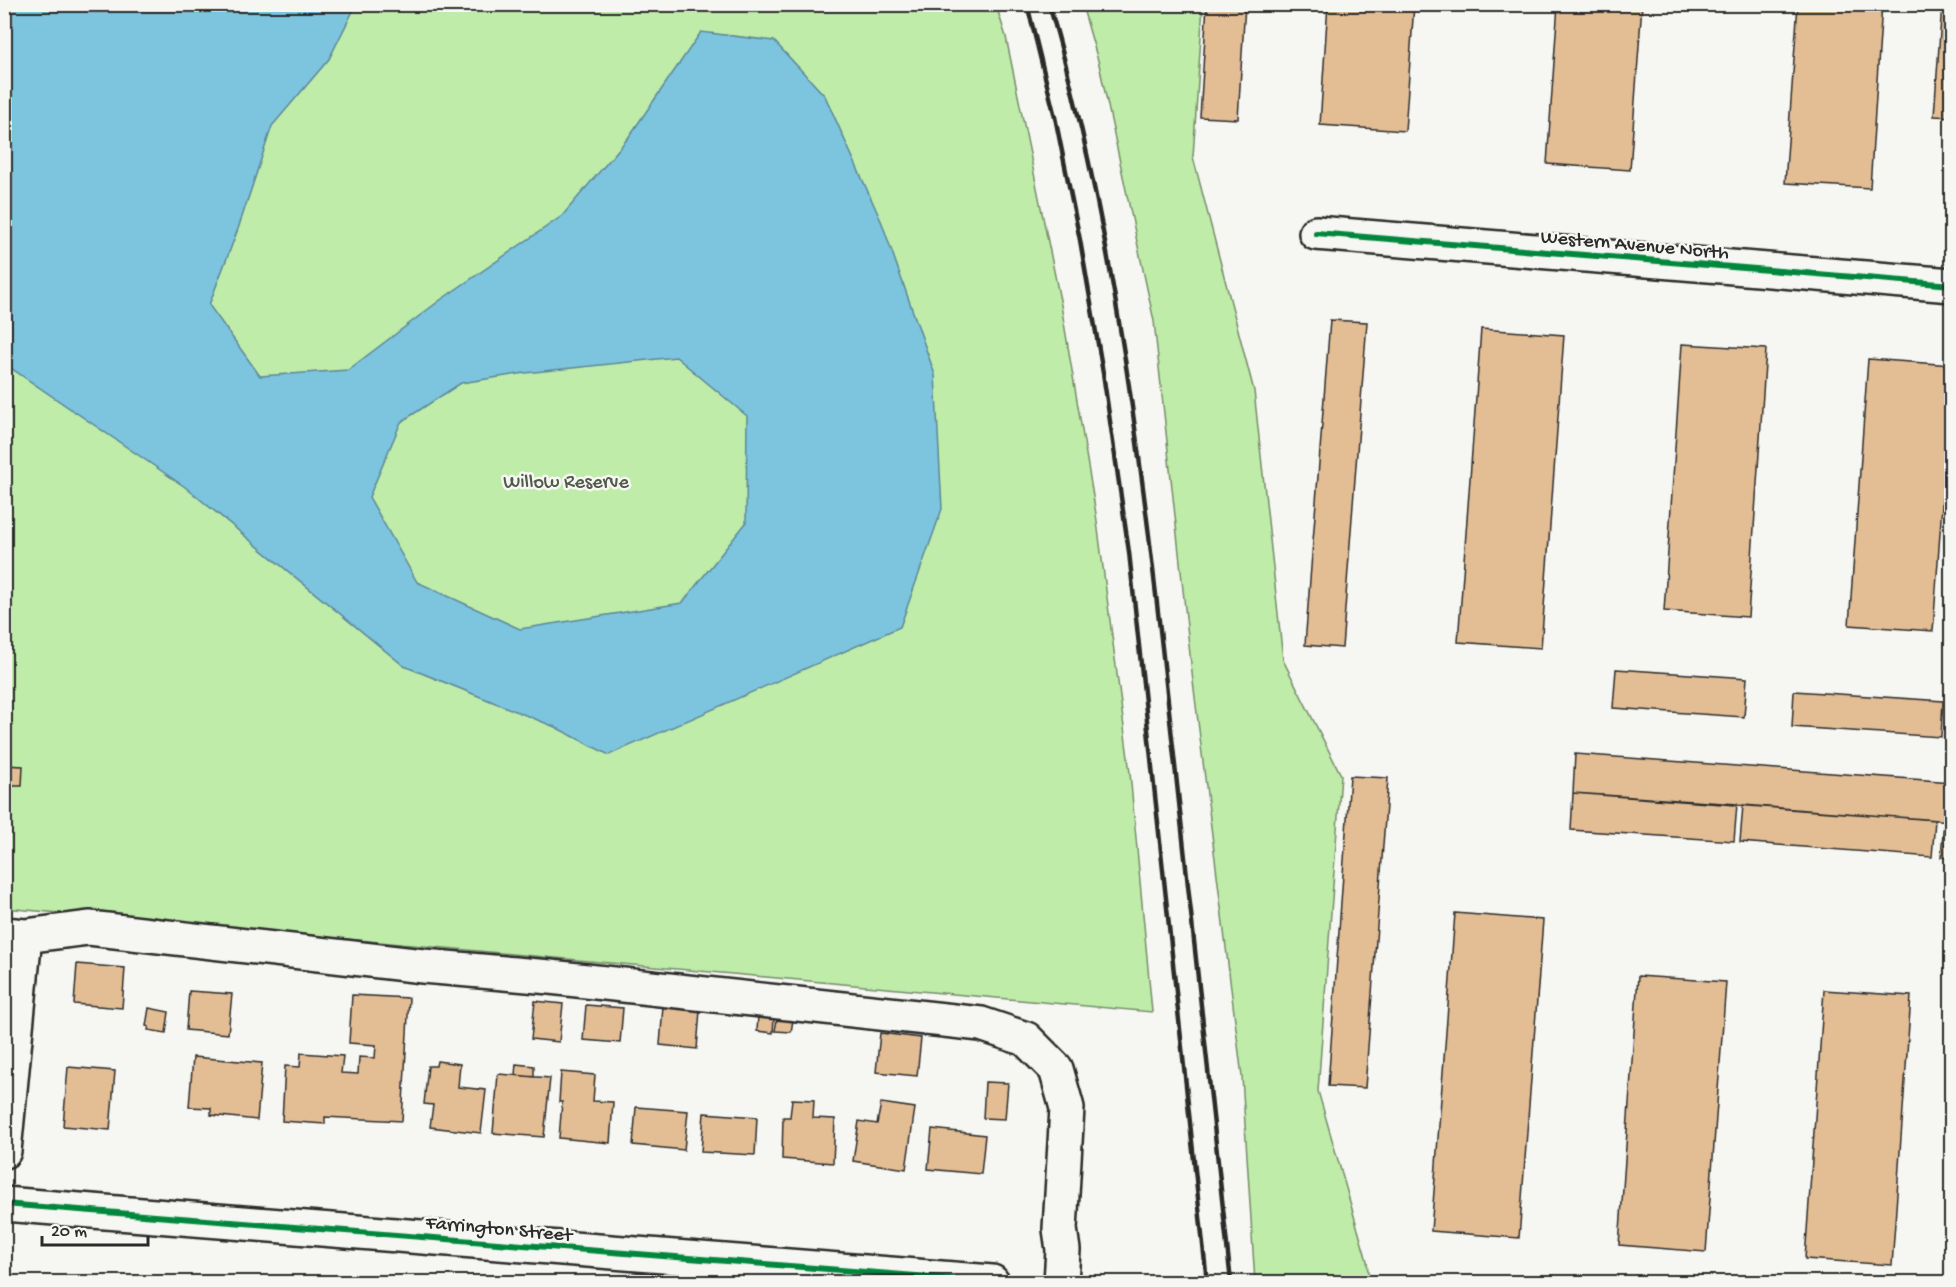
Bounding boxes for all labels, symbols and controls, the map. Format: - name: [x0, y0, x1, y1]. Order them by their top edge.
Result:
- street label: Western Avenue North: [1540, 227, 1730, 266]
- park label: Willow Reserve: [503, 472, 629, 495]
- scale bar: [42, 1209, 148, 1247]
- street label: Farrington Street: [424, 1213, 575, 1249]
- text: 20 m: [51, 1222, 87, 1243]

